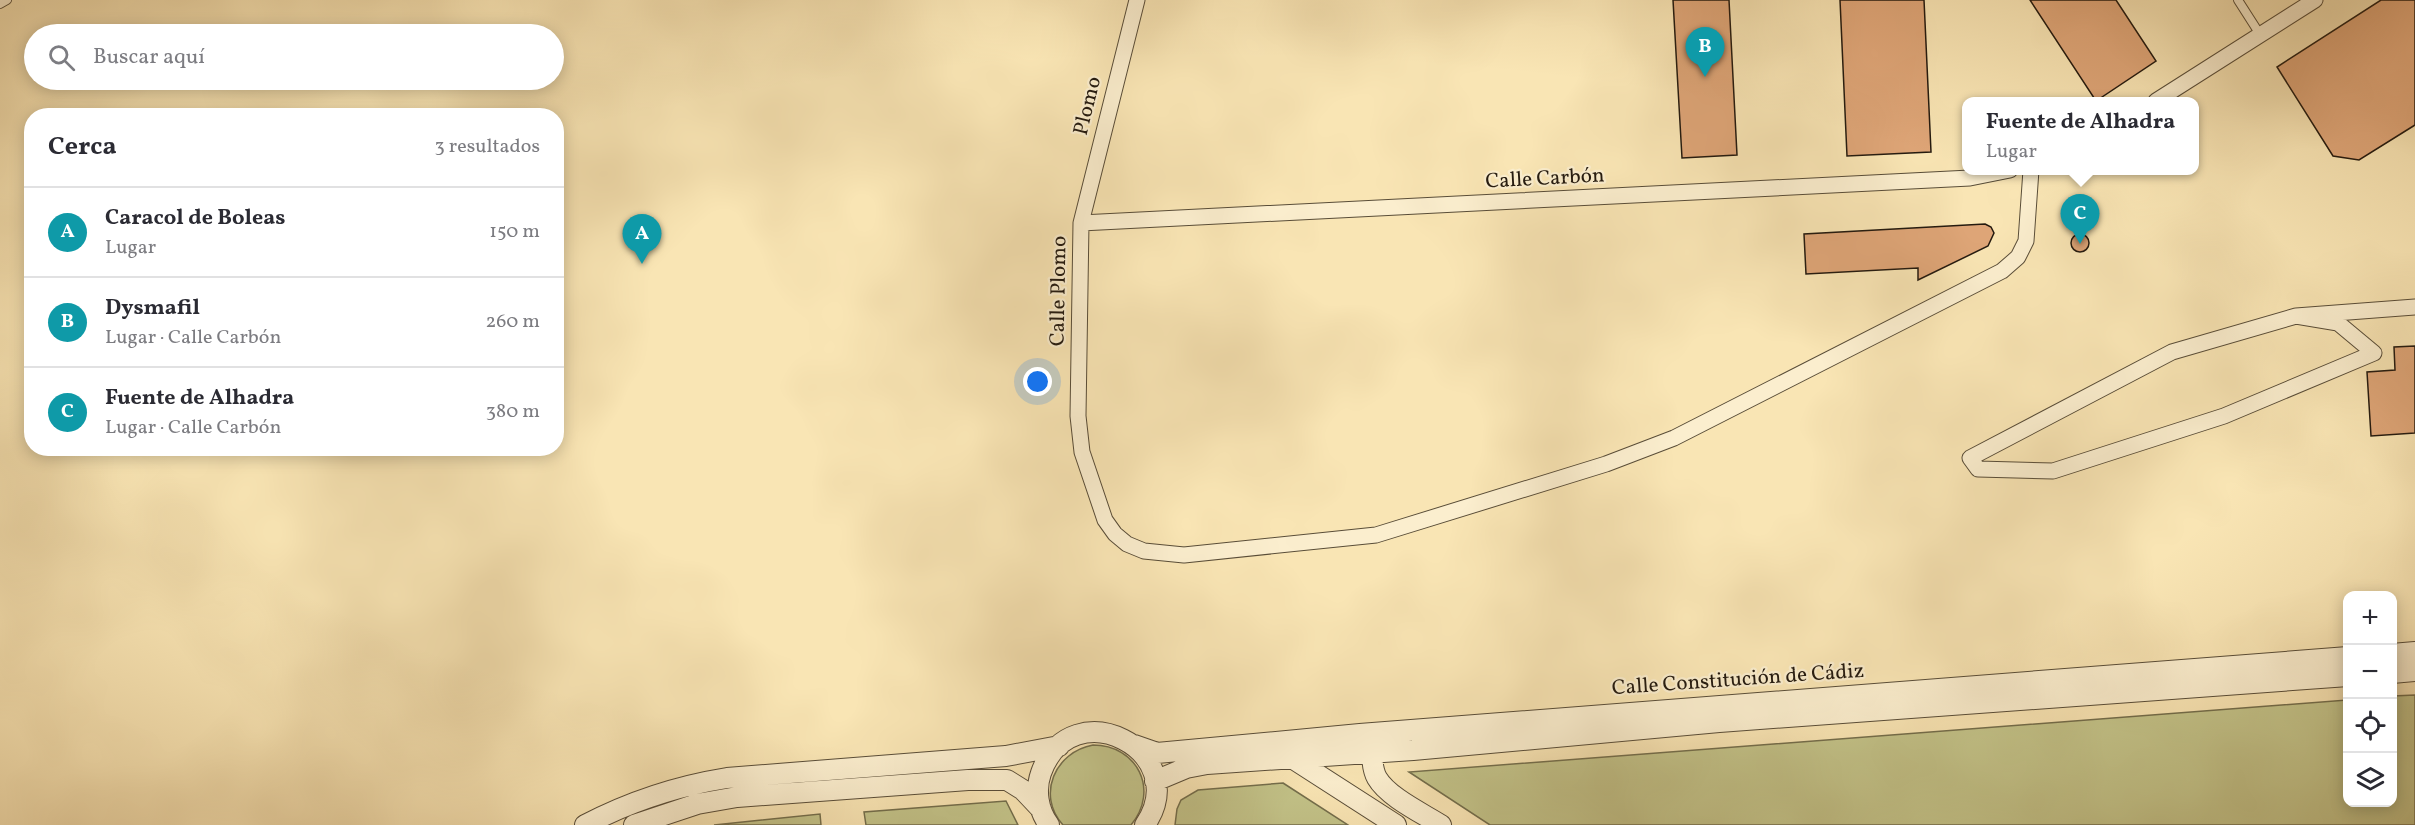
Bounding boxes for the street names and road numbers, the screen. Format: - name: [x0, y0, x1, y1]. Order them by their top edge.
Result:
- street label: Plomo: [1067, 74, 1109, 138]
- street label: Calle Carbón: [1485, 161, 1605, 197]
- street label: Calle Plomo: [1044, 236, 1074, 346]
- street label: Calle Constitución de Cádiz: [1611, 657, 1865, 703]

